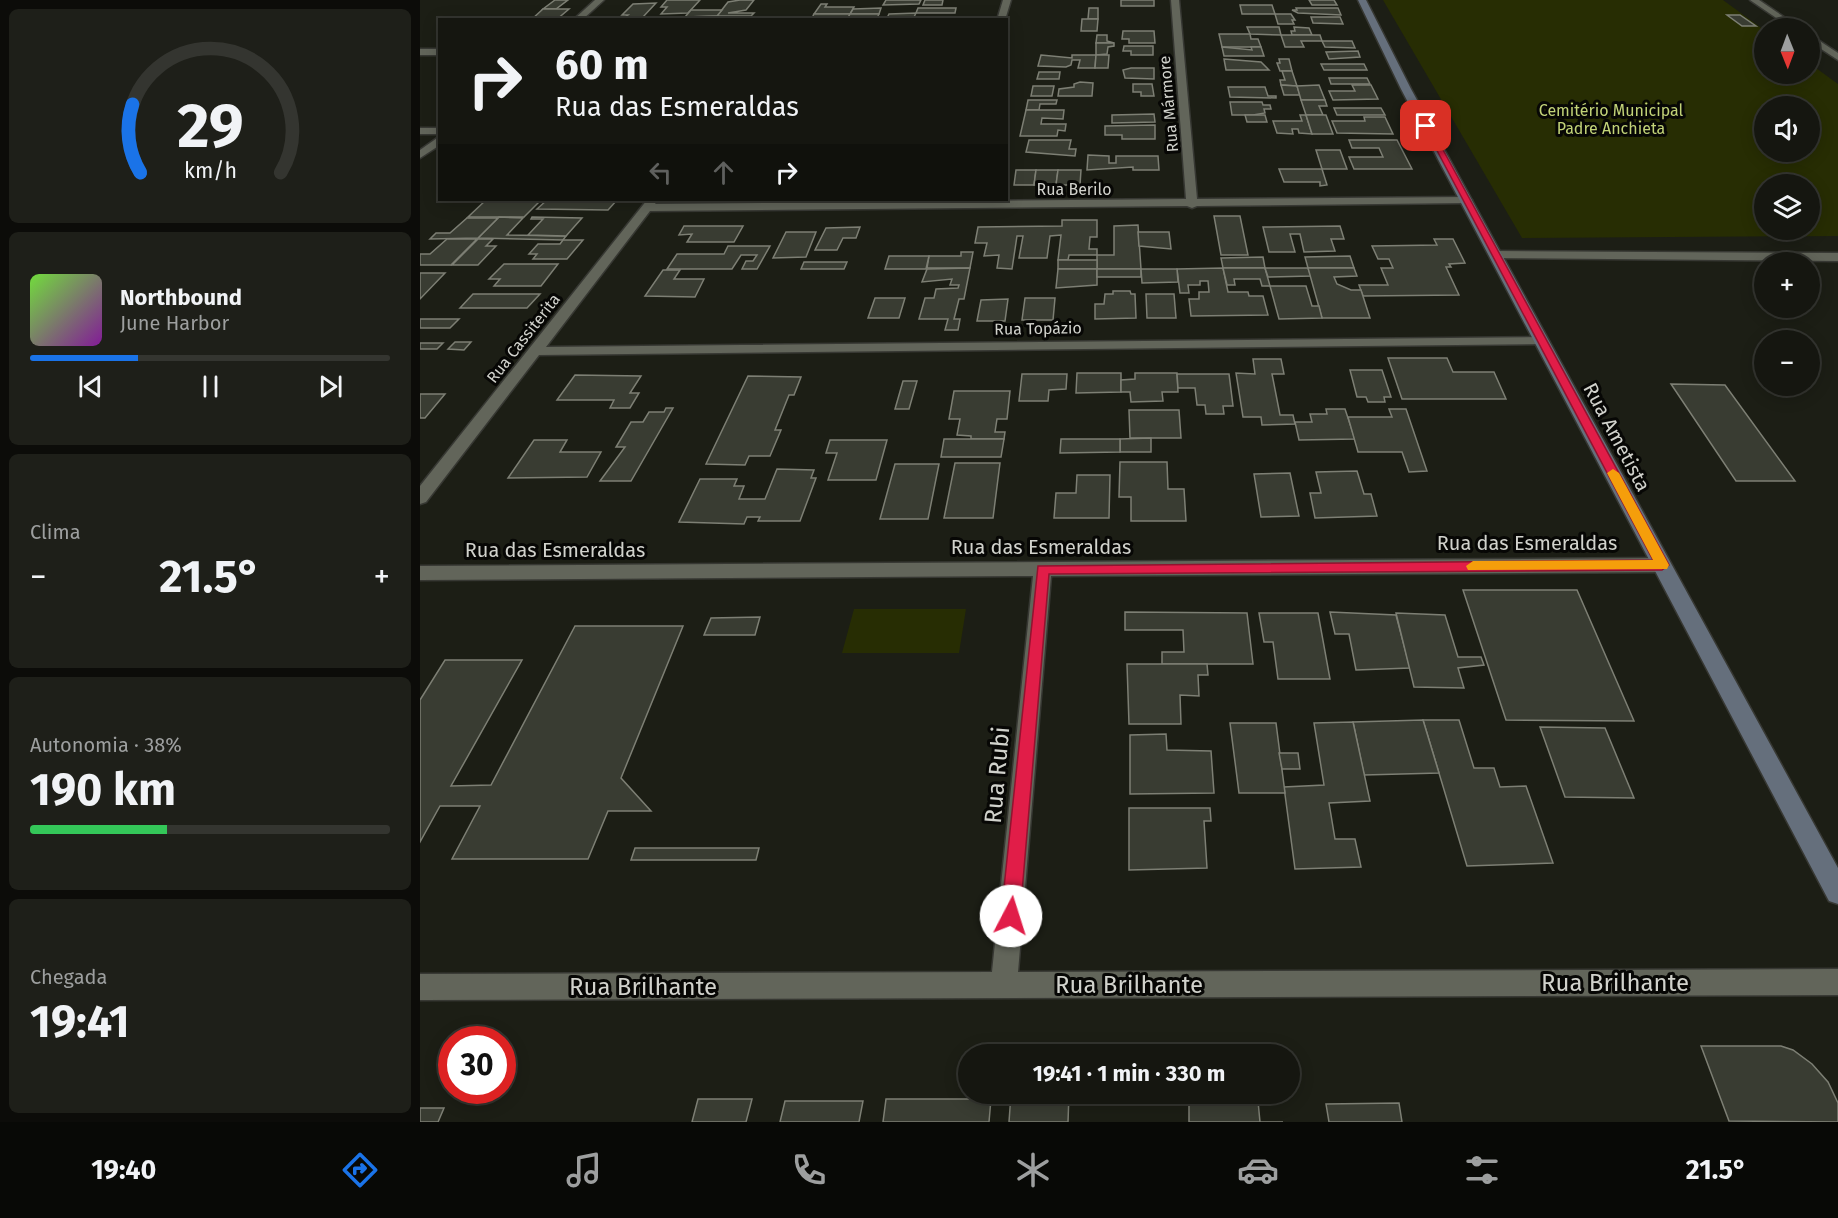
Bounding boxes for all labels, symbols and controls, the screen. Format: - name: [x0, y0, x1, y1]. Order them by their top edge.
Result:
- north arrow: [1754, 18, 1820, 84]
- map controls: [1754, 18, 1820, 396]
- text: 60 m: [555, 40, 649, 90]
- icon: right: [456, 42, 534, 120]
- street label: Rua Mármore: [1155, 55, 1182, 153]
- text: 29: [177, 89, 243, 164]
- text: Rua das Esmeraldas: [555, 91, 799, 123]
- button: sound: [1754, 96, 1820, 162]
- pin: [1400, 100, 1451, 151]
- park label: Cemitério Municipal Padre Anchieta: [1539, 101, 1684, 138]
- icon: arrive: [1409, 109, 1442, 142]
- icon: left: [644, 156, 677, 189]
- icon: ahead: [707, 156, 740, 189]
- icon: right: [770, 156, 803, 189]
- text: km/h: [183, 158, 237, 184]
- button: layers: [1754, 174, 1820, 240]
- street label: Rua Berilo: [1036, 180, 1112, 199]
- button: +: [1754, 252, 1820, 318]
- text: Northbound: [120, 284, 242, 311]
- street label: Rua Cassiterita: [483, 290, 564, 387]
- text: June Harbor: [120, 311, 229, 335]
- street label: Rua Topázio: [994, 318, 1082, 339]
- button: −: [1754, 330, 1820, 396]
- icon: previous: [74, 370, 107, 403]
- icon: pause: [194, 370, 227, 403]
- icon: next: [314, 370, 347, 403]
- street label: Rua Ametista: [1578, 379, 1656, 495]
- text: Clima: [30, 520, 81, 544]
- street label: Rua das Esmeraldas: [1437, 531, 1617, 555]
- street label: Rua das Esmeraldas: [951, 535, 1131, 559]
- street label: Rua das Esmeraldas: [465, 538, 645, 562]
- text: 21.5°: [159, 550, 261, 604]
- text: −: [30, 557, 47, 597]
- text: +: [374, 557, 390, 597]
- street label: Rua Rubi: [979, 725, 1015, 825]
- text: Autonomia · 38%: [30, 733, 182, 757]
- text: 190 km: [30, 763, 176, 817]
- position arrow: [979, 884, 1043, 948]
- text: Chegada: [30, 965, 107, 989]
- street label: Rua Brilhante: [1541, 969, 1689, 997]
- street label: Rua Brilhante: [1055, 971, 1203, 999]
- street label: Rua Brilhante: [569, 973, 717, 1001]
- text: 19:41: [30, 995, 130, 1049]
- speed limit sign: 30: [438, 1026, 516, 1104]
- text: 19:41 · 1 min · 330 m: [1033, 1060, 1225, 1087]
- icon: directions: [339, 1149, 381, 1191]
- icon: music: [563, 1149, 605, 1191]
- icon: phone: [788, 1149, 830, 1191]
- icon: climate: [1012, 1149, 1054, 1191]
- icon: car: [1237, 1149, 1279, 1191]
- icon: filters: [1461, 1149, 1503, 1191]
- text: 19:40: [91, 1154, 156, 1186]
- text: 21.5°: [1686, 1154, 1747, 1186]

